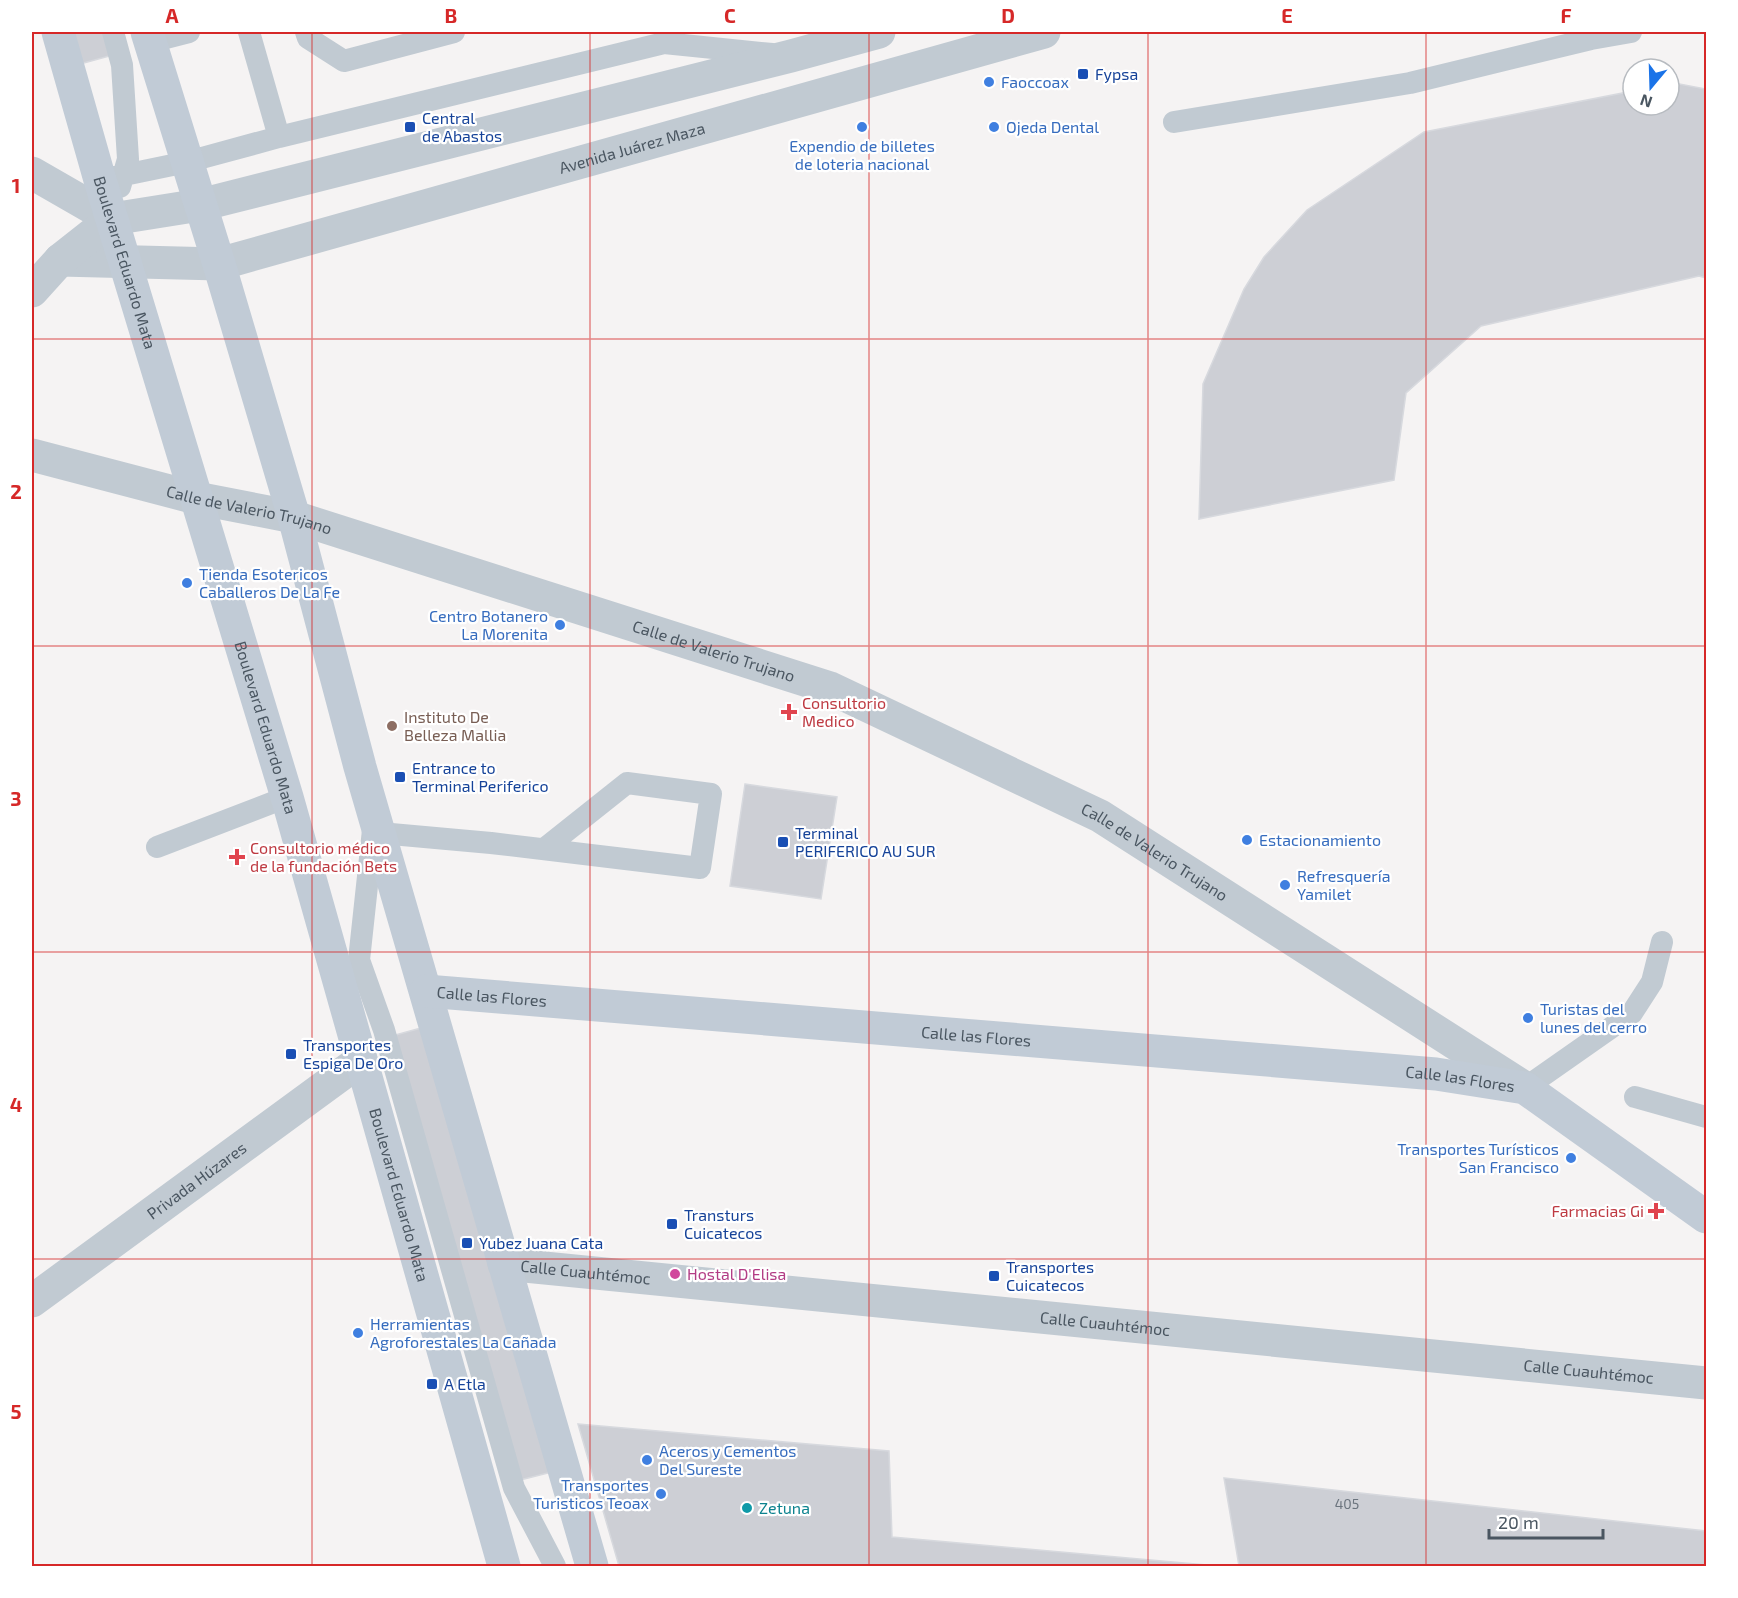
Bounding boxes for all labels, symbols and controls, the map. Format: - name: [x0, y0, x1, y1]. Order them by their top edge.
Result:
- text: A: [165, 3, 179, 27]
- text: B: [445, 3, 457, 27]
- text: C: [724, 3, 736, 27]
- text: D: [1001, 3, 1015, 27]
- text: E: [1281, 3, 1293, 27]
- text: F: [1560, 3, 1572, 27]
- north arrow: [1621, 57, 1681, 117]
- place label: Fypsa: [1095, 64, 1138, 83]
- marker: Fypsa: [1076, 67, 1090, 81]
- place label: Faoccoax: [1001, 72, 1069, 91]
- marker: Faoccoax: [982, 75, 996, 89]
- text: N: [1637, 91, 1655, 113]
- place label: Central de Abastos: [422, 108, 502, 145]
- place label: Ojeda Dental: [1006, 117, 1099, 137]
- street label: Avenida Juárez Maza: [557, 118, 707, 177]
- marker: Central de Abastos: [403, 120, 417, 134]
- marker: Expendio de billetes de loteria nacional: [855, 120, 869, 134]
- marker: Ojeda Dental: [987, 120, 1001, 134]
- place label: Expendio de billetes de loteria nacional: [789, 136, 935, 173]
- text: 1: [12, 173, 20, 197]
- street label: Boulevard Eduardo Mata: [90, 174, 161, 351]
- text: 2: [10, 479, 22, 503]
- street label: Calle de Valerio Trujano: [165, 481, 334, 538]
- place label: Tienda Esotericos Caballeros De La Fe: [199, 564, 340, 601]
- marker: Tienda Esotericos Caballeros De La Fe: [180, 576, 194, 590]
- place label: Centro Botanero La Morenita: [429, 606, 548, 643]
- street label: Calle de Valerio Trujano: [630, 616, 797, 685]
- marker: Centro Botanero La Morenita: [553, 618, 567, 632]
- street label: Boulevard Eduardo Mata: [231, 639, 301, 816]
- place label: Consultorio Medico: [802, 693, 886, 730]
- marker: Consultorio Medico: [780, 703, 798, 721]
- place label: Instituto De Belleza Mallia: [404, 707, 506, 744]
- marker: Instituto De Belleza Mallia: [385, 719, 399, 733]
- place label: Entrance to Terminal Periferico: [412, 758, 549, 795]
- marker: Entrance to Terminal Periferico: [393, 770, 407, 784]
- text: 3: [10, 786, 22, 810]
- street label: Calle de Valerio Trujano: [1079, 799, 1232, 904]
- place label: Terminal PERIFERICO AU SUR: [795, 823, 936, 860]
- place label: Estacionamiento: [1259, 830, 1381, 849]
- marker: Estacionamiento: [1240, 833, 1254, 847]
- marker: Terminal PERIFERICO AU SUR: [776, 835, 790, 849]
- place label: Consultorio médico de la fundación Bets: [250, 838, 397, 875]
- marker: Consultorio médico de la fundación Bets: [228, 848, 246, 866]
- place label: Refresquería Yamilet: [1297, 866, 1390, 903]
- marker: Refresquería Yamilet: [1278, 878, 1292, 892]
- street label: Calle las Flores: [436, 982, 548, 1010]
- place label: Turistas del lunes del cerro: [1540, 999, 1647, 1036]
- marker: Turistas del lunes del cerro: [1521, 1011, 1535, 1025]
- street label: Calle las Flores: [920, 1022, 1032, 1050]
- place label: Transportes Espiga De Oro: [303, 1035, 403, 1072]
- marker: Transportes Espiga De Oro: [284, 1047, 298, 1061]
- street label: Calle las Flores: [1405, 1062, 1516, 1095]
- text: 4: [10, 1092, 23, 1116]
- street label: Boulevard Eduardo Mata: [366, 1106, 433, 1284]
- street label: Privada Húzares: [143, 1137, 250, 1223]
- place label: Transportes Turísticos San Francisco: [1397, 1139, 1559, 1176]
- marker: Transportes Turísticos San Francisco: [1564, 1151, 1578, 1165]
- place label: Farmacias Gi: [1551, 1201, 1644, 1220]
- marker: Farmacias Gi: [1649, 1204, 1663, 1218]
- place label: Transturs Cuicatecos: [684, 1205, 762, 1242]
- marker: Transturs Cuicatecos: [665, 1217, 679, 1231]
- place label: Yubez Juana Cata: [479, 1233, 603, 1252]
- marker: Yubez Juana Cata: [460, 1236, 474, 1250]
- street label: Calle Cuauhtémoc: [520, 1256, 652, 1287]
- place label: Transportes Cuicatecos: [1006, 1257, 1094, 1294]
- place label: Hostal D'Elisa: [687, 1264, 786, 1283]
- marker: Hostal D'Elisa: [668, 1267, 682, 1281]
- marker: Transportes Cuicatecos: [987, 1269, 1001, 1283]
- street label: Calle Cuauhtémoc: [1039, 1307, 1171, 1339]
- place label: Herramientas Agroforestales La Cañada: [370, 1314, 557, 1351]
- marker: Herramientas Agroforestales La Cañada: [351, 1326, 365, 1340]
- street label: Calle Cuauhtémoc: [1523, 1355, 1655, 1387]
- place label: A Etla: [444, 1374, 486, 1393]
- marker: A Etla: [425, 1377, 439, 1391]
- text: 5: [10, 1399, 22, 1423]
- place label: Aceros y Cementos Del Sureste: [659, 1441, 797, 1478]
- marker: Aceros y Cementos Del Sureste: [640, 1453, 654, 1467]
- place label: Transportes Turisticos Teoax: [533, 1475, 650, 1512]
- marker: Transportes Turisticos Teoax: [654, 1487, 668, 1501]
- house number: 405: [1335, 1495, 1359, 1512]
- place label: Zetuna: [759, 1498, 810, 1517]
- marker: Zetuna: [740, 1501, 754, 1515]
- scale bar: [1489, 1502, 1603, 1540]
- text: 20 m: [1498, 1511, 1539, 1533]

